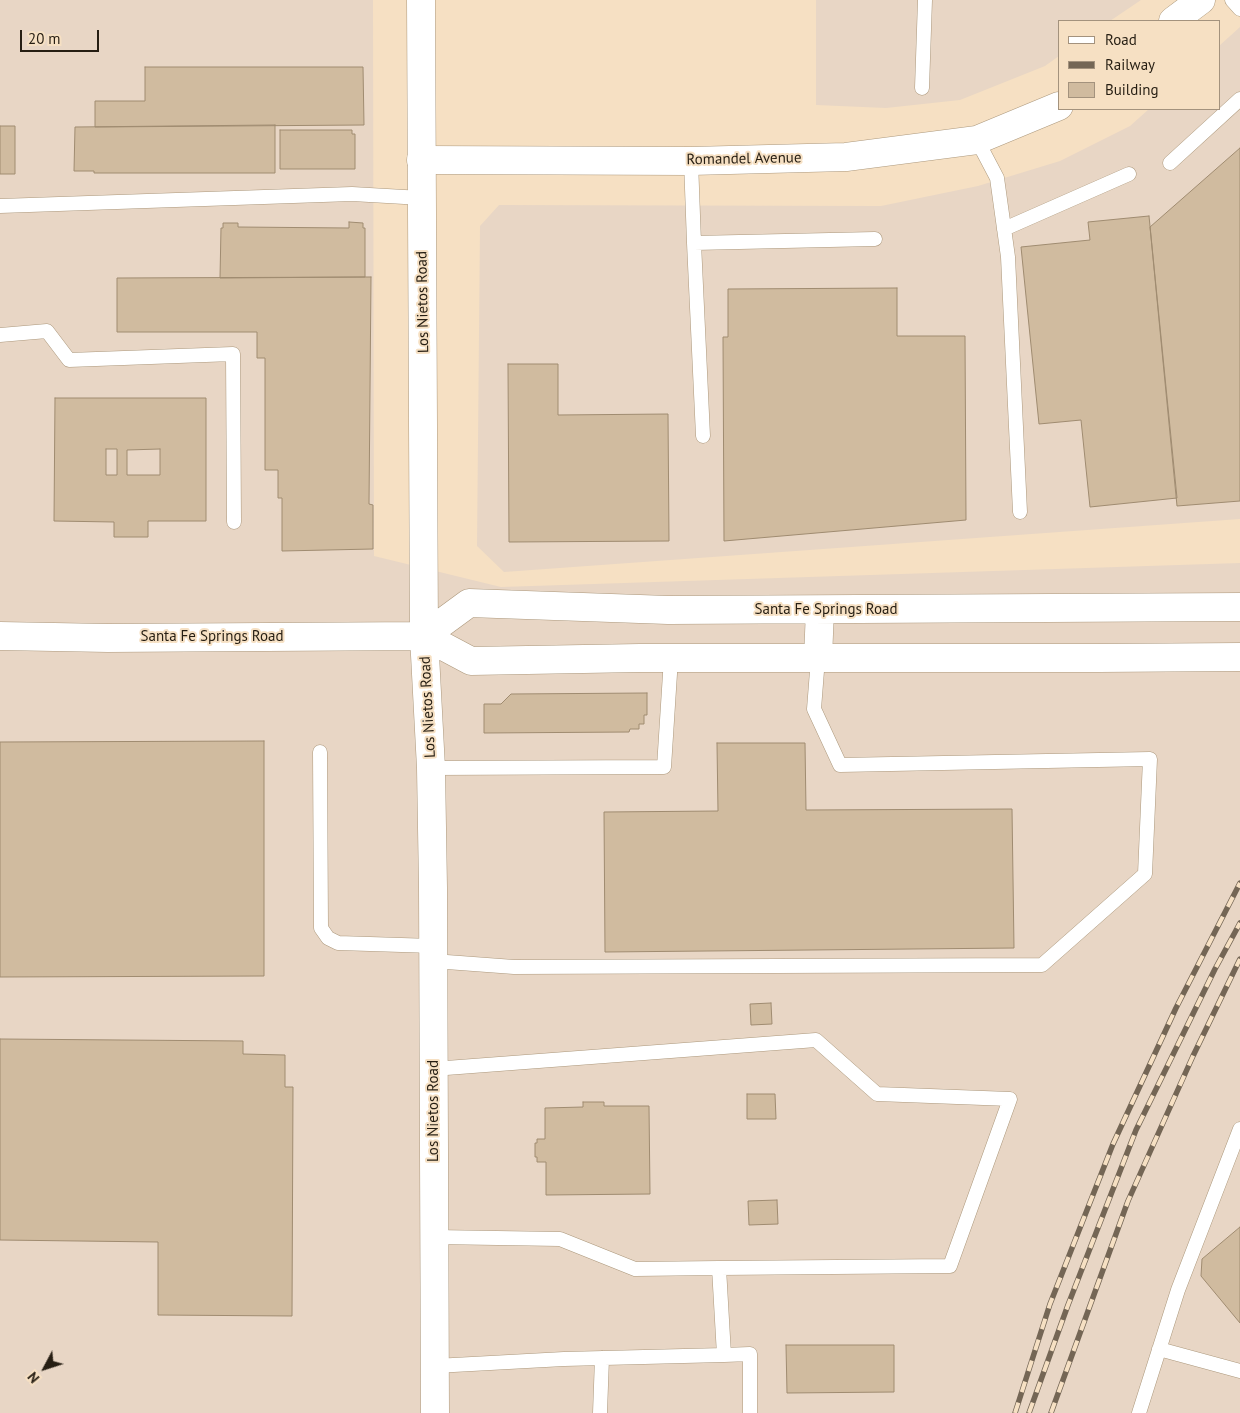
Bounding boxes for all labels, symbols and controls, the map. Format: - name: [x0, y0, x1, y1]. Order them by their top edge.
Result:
- scale bar: [22, 20, 101, 52]
- legend: [1058, 20, 1220, 110]
- text: 20 m: [28, 29, 61, 48]
- text: Road: [1105, 30, 1137, 49]
- text: Railway: [1105, 55, 1155, 74]
- text: Building: [1105, 80, 1159, 99]
- street label: Romandel Avenue: [686, 149, 802, 169]
- street label: Los Nietos Road: [413, 251, 433, 353]
- street label: Santa Fe Springs Road: [754, 601, 898, 619]
- street label: Santa Fe Springs Road: [140, 628, 284, 646]
- street label: Los Nietos Road: [416, 656, 440, 758]
- street label: Los Nietos Road: [425, 1060, 443, 1162]
- north arrow: [20, 1343, 70, 1393]
- text: N: [24, 1368, 43, 1387]

